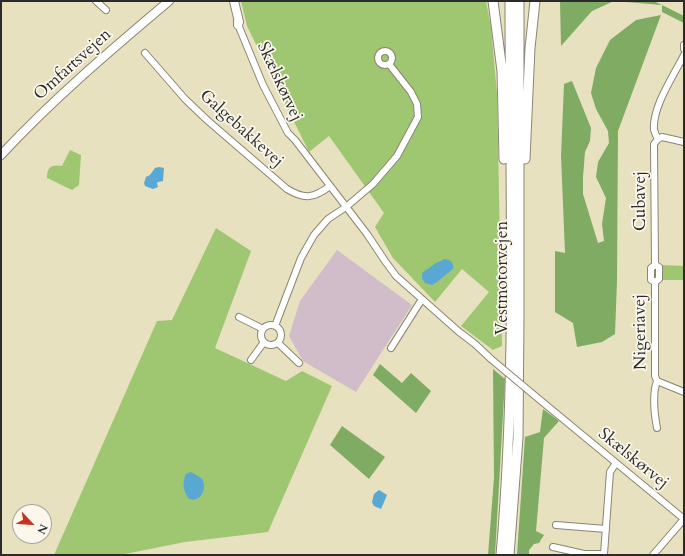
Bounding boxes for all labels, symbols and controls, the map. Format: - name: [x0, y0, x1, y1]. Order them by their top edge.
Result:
- street label: Omfartsvejen: [30, 25, 116, 105]
- street label: Skælskørvej: [252, 39, 306, 125]
- street label: Galgebakkevej: [195, 86, 287, 172]
- street label: Cubavej: [631, 171, 651, 231]
- street label: Vestmotorvejen: [493, 221, 513, 335]
- street label: Nigeriavej: [630, 294, 652, 370]
- street label: Skælskørvej: [594, 424, 672, 494]
- north arrow: [12, 504, 52, 544]
- text: N: [34, 521, 51, 537]

